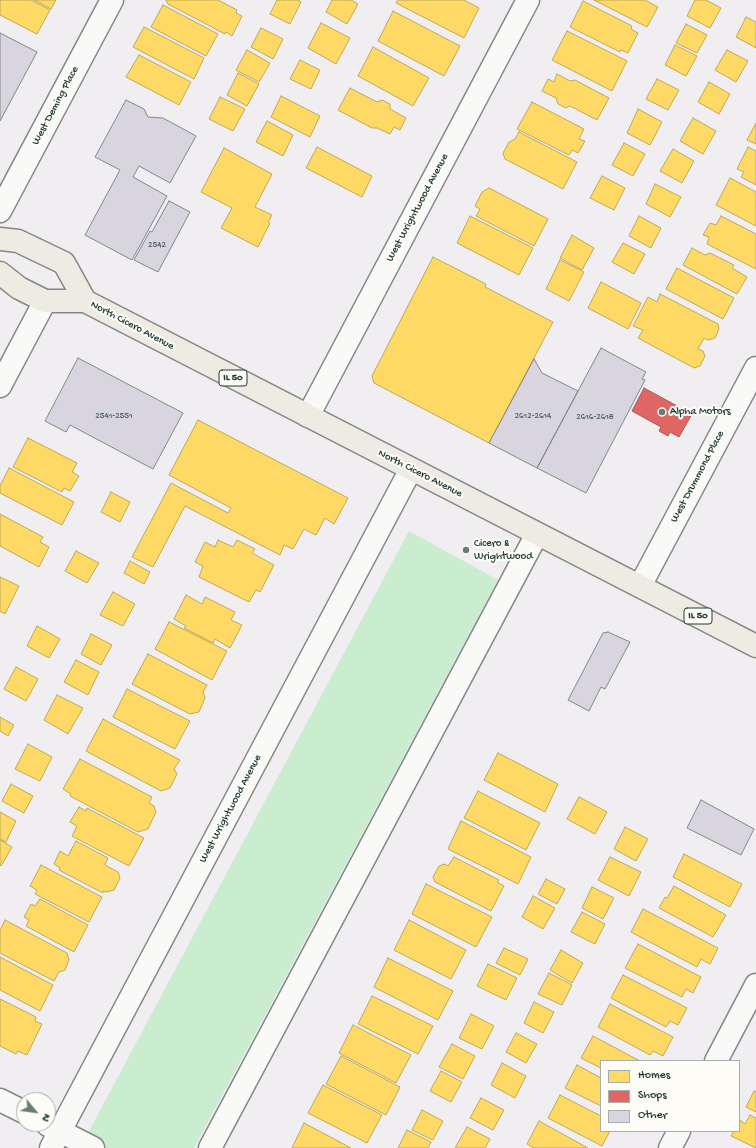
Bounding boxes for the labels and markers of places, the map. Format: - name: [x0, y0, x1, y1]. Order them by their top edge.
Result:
- place label: Alpha Motors: [670, 405, 730, 419]
- marker: Alpha Motors: [657, 407, 667, 417]
- place label: Cicero & Wrightwood: [474, 537, 533, 563]
- marker: Cicero & Wrightwood: [461, 545, 471, 555]

